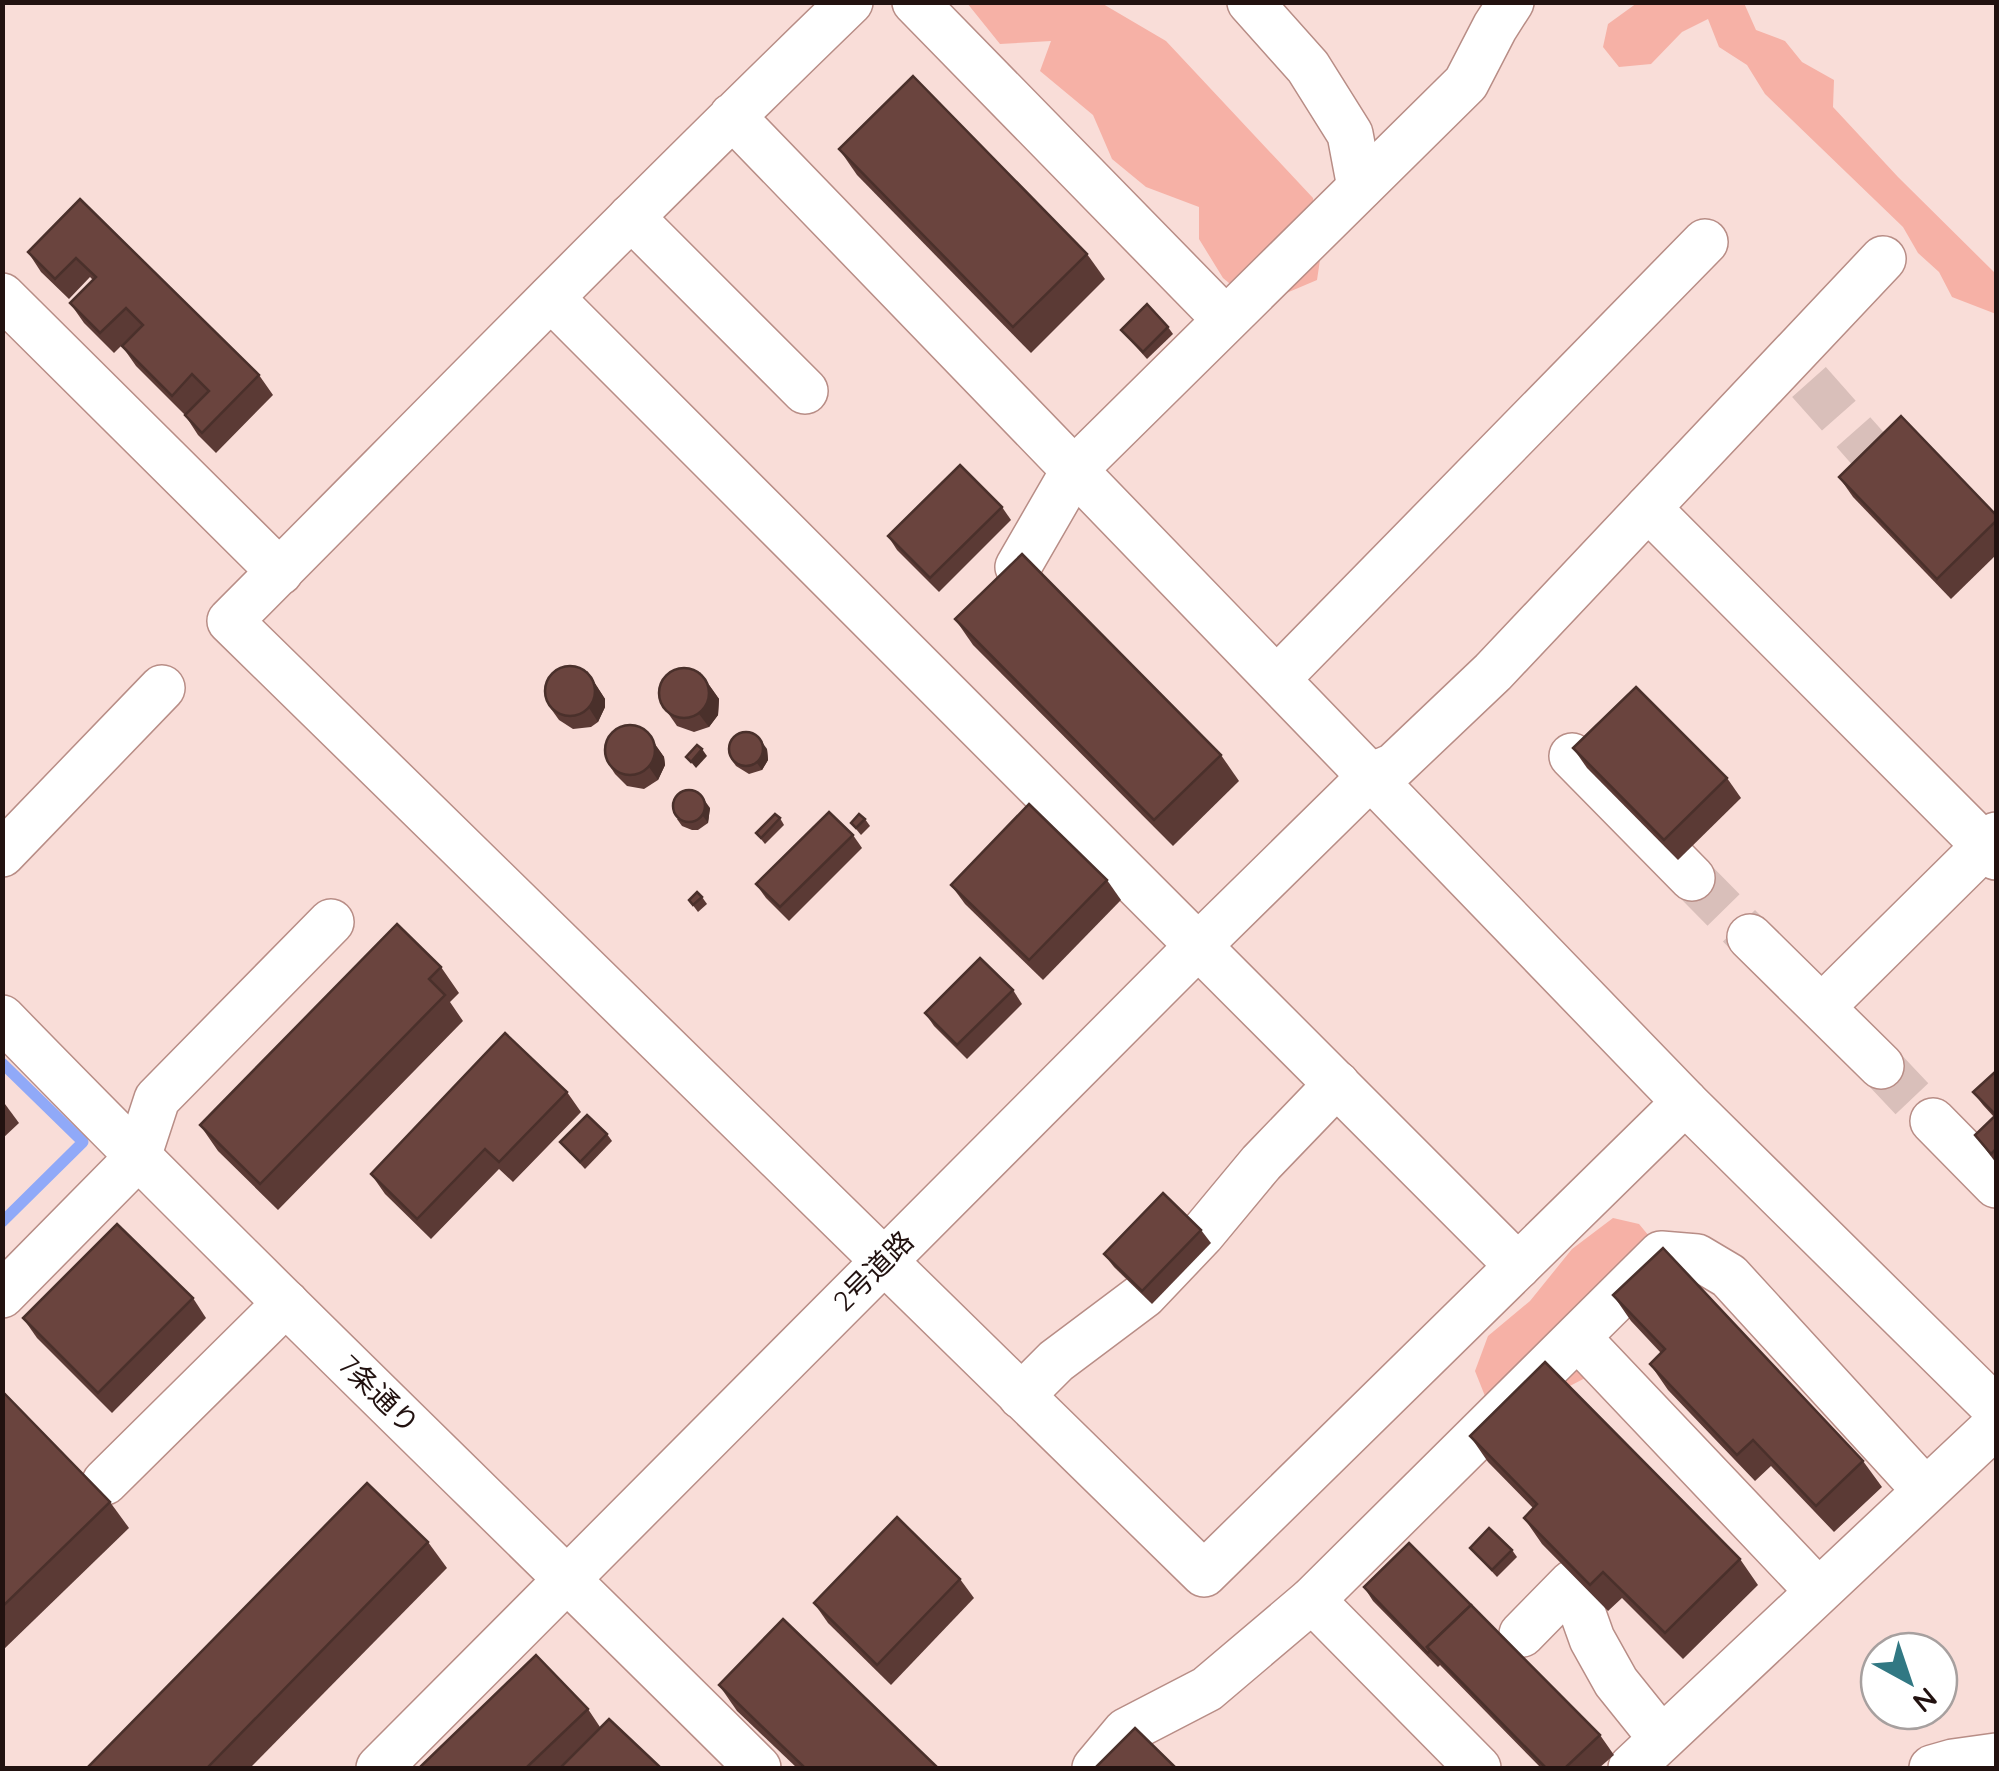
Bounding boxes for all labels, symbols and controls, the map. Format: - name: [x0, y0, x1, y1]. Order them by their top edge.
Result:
- street label: 2号道路: [825, 1223, 920, 1318]
- street label: 7条通り: [332, 1347, 427, 1440]
- north arrow: [1859, 1631, 1959, 1731]
- text: N: [1906, 1681, 1945, 1721]

